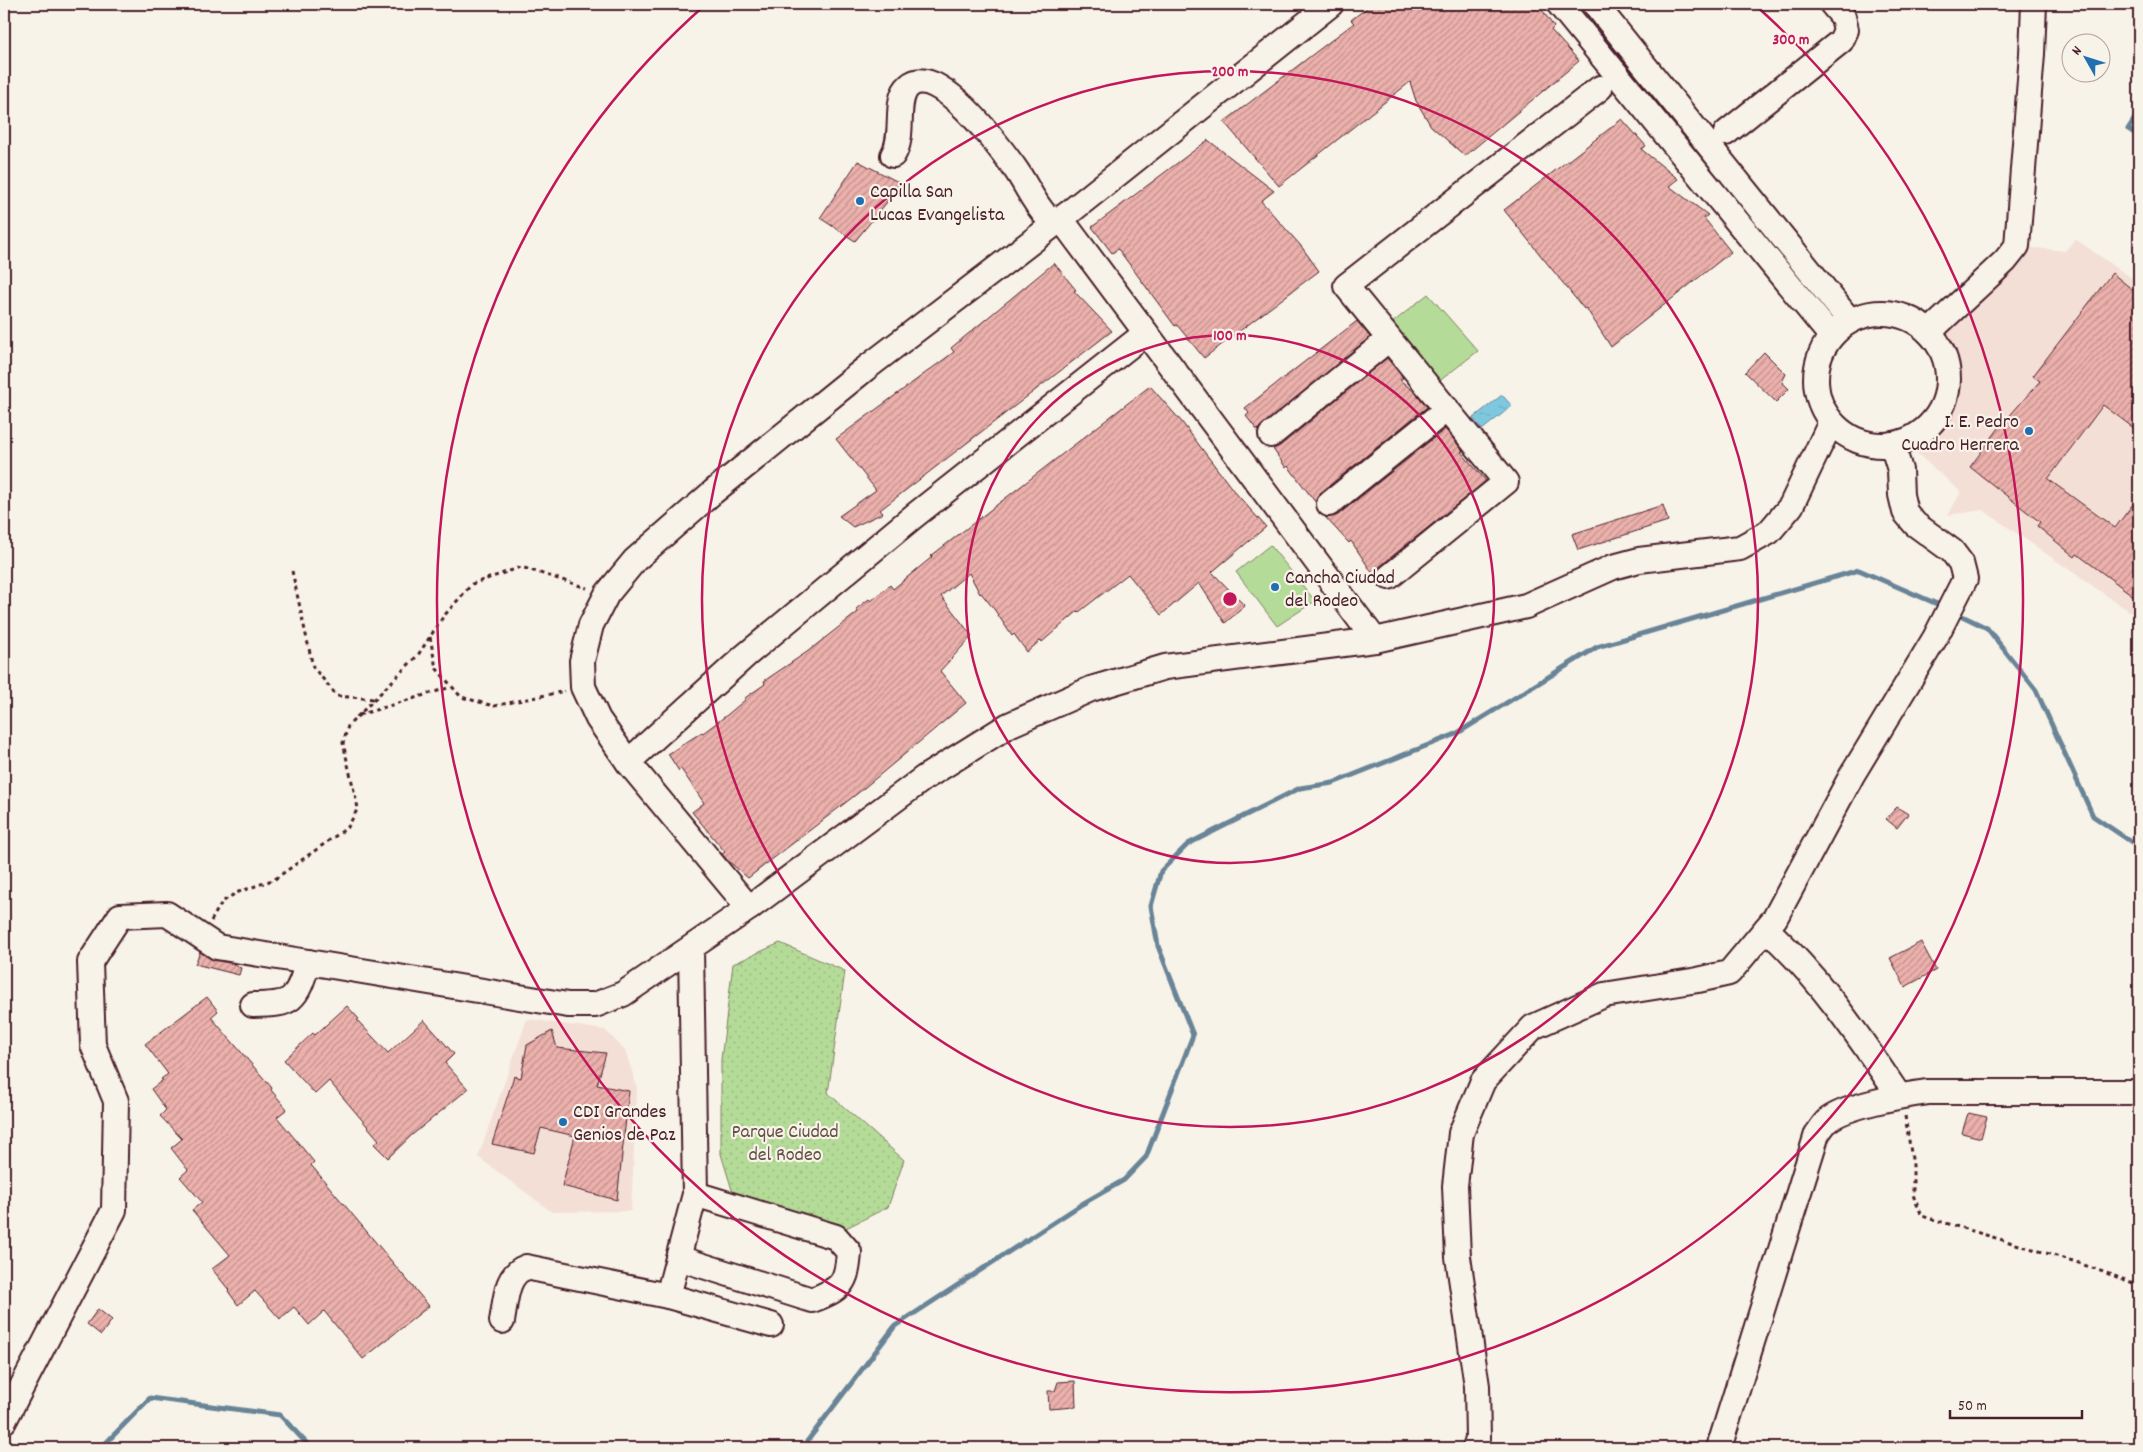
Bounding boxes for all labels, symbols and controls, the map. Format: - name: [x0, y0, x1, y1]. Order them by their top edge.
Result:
- text: 300 m: [1773, 30, 1809, 52]
- north arrow: [2060, 32, 2110, 82]
- text: N: [2068, 42, 2087, 60]
- text: 200 m: [1212, 62, 1248, 84]
- place label: Capilla San Lucas Evangelista: [870, 179, 1005, 230]
- marker: Capilla San Lucas Evangelista: [854, 195, 866, 207]
- text: 100 m: [1213, 326, 1247, 348]
- place label: I. E. Pedro Cuadro Herrera: [1901, 409, 2020, 460]
- marker: I. E. Pedro Cuadro Herrera: [2023, 425, 2035, 437]
- place label: Cancha Ciudad del Rodeo: [1285, 565, 1395, 616]
- marker: Cancha Ciudad del Rodeo: [1269, 581, 1281, 593]
- centre of rings: [1221, 590, 1239, 608]
- place label: CDI Grandes Genios de Paz: [573, 1099, 676, 1150]
- marker: CDI Grandes Genios de Paz: [557, 1116, 569, 1128]
- park label: Parque Ciudad del Rodeo: [731, 1119, 839, 1170]
- scale bar: [1950, 1387, 2083, 1419]
- text: 50 m: [1958, 1396, 1987, 1418]

